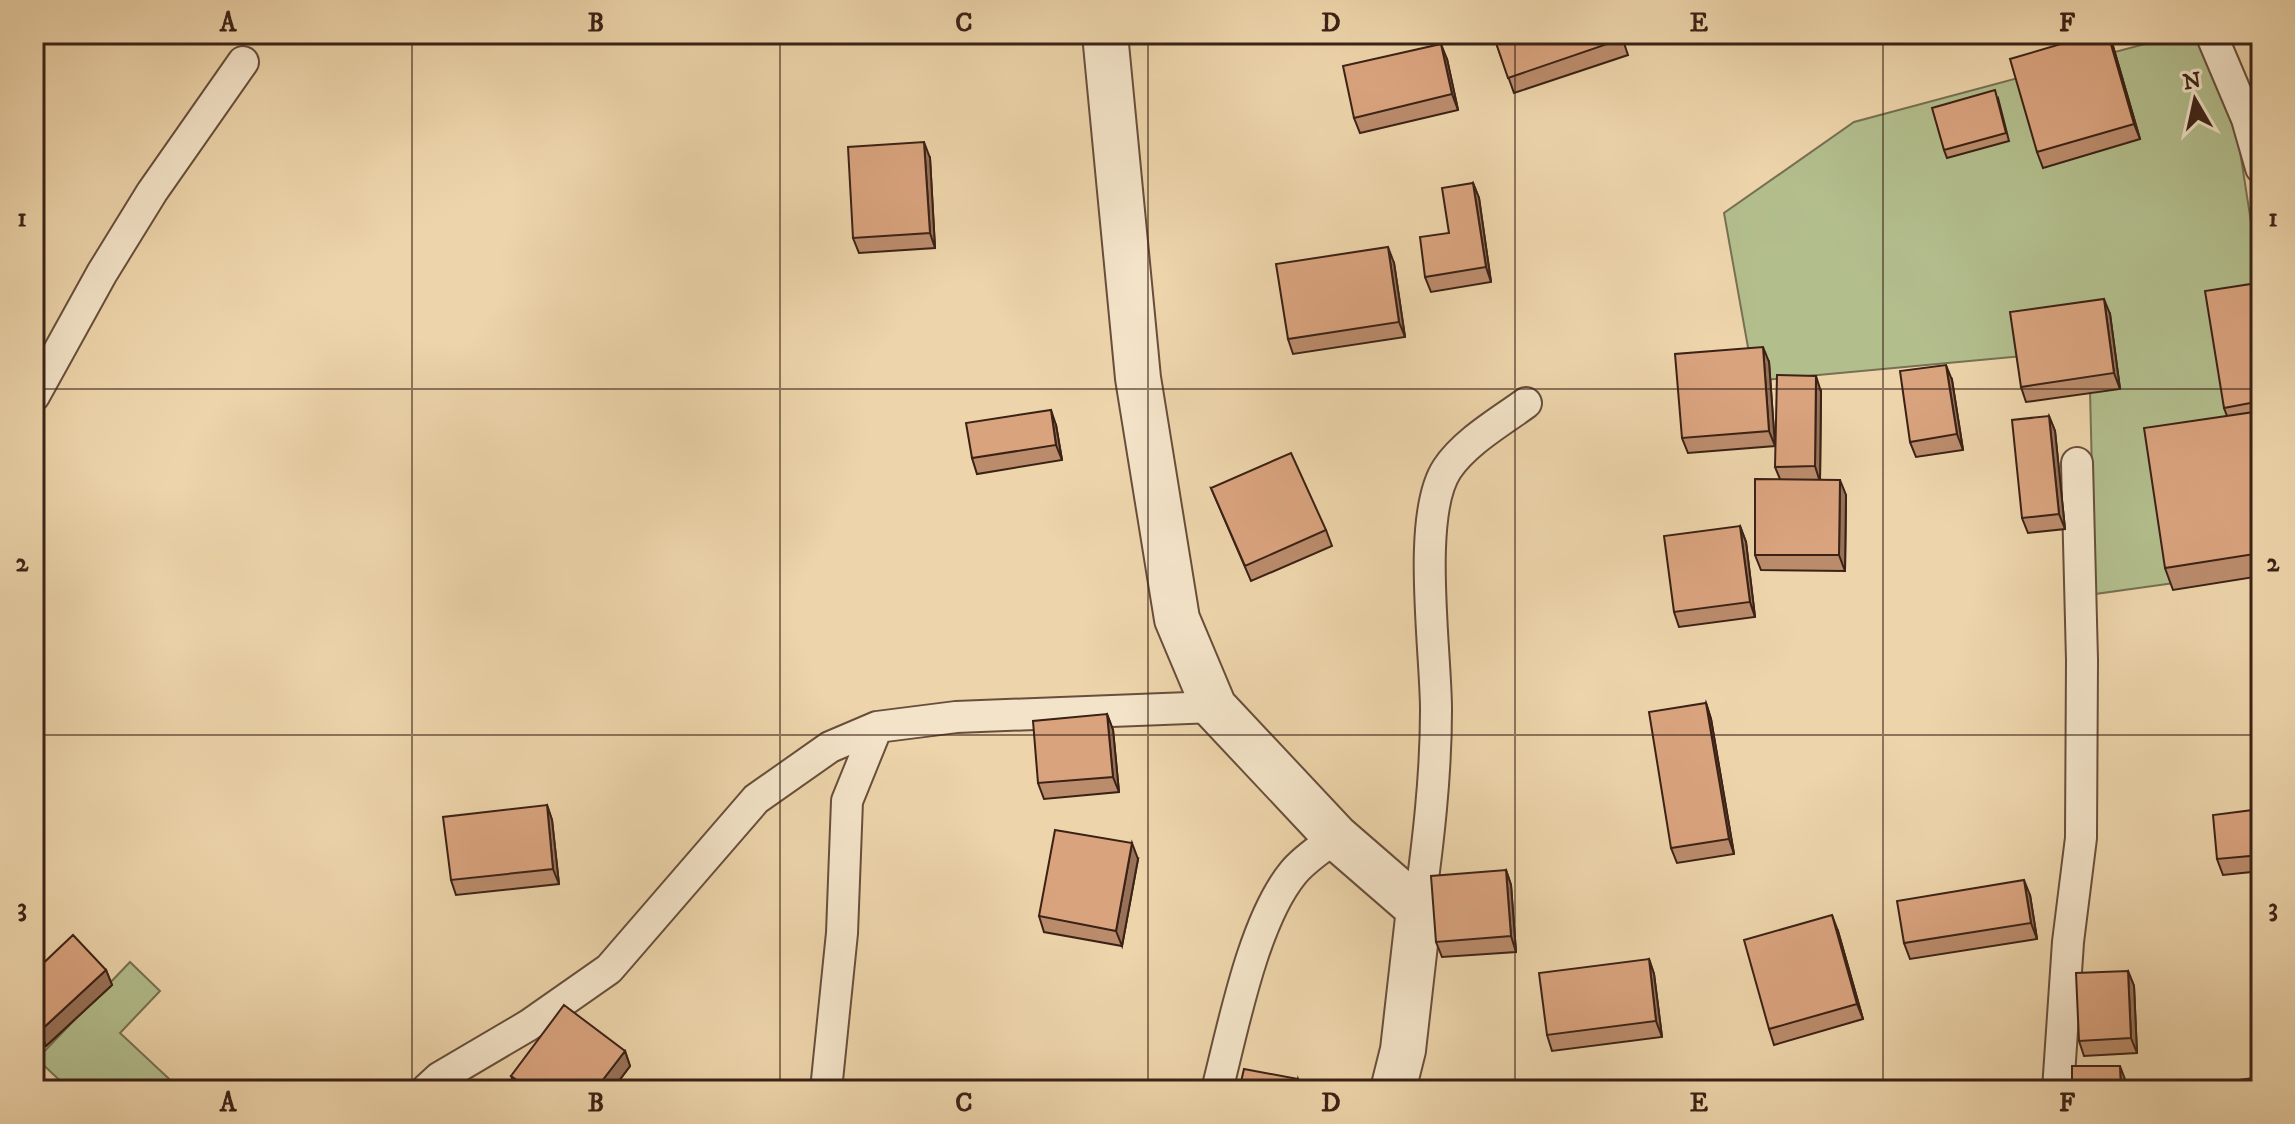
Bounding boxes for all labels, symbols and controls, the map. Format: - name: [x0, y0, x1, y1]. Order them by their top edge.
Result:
- text: A: [219, 7, 238, 40]
- text: B: [588, 7, 604, 40]
- text: C: [955, 7, 973, 40]
- text: D: [1321, 7, 1341, 40]
- text: E: [1690, 7, 1708, 40]
- text: F: [2059, 7, 2076, 40]
- north arrow: [2155, 60, 2235, 140]
- text: N: [2181, 67, 2203, 96]
- text: 1: [17, 202, 27, 235]
- text: 1: [2268, 202, 2278, 235]
- text: 2: [16, 547, 30, 580]
- text: 2: [2267, 547, 2281, 580]
- text: 3: [17, 892, 27, 925]
- text: 3: [2268, 892, 2278, 925]
- text: A: [219, 1087, 238, 1120]
- text: B: [588, 1087, 604, 1120]
- text: C: [955, 1087, 973, 1120]
- text: D: [1321, 1087, 1341, 1120]
- text: E: [1690, 1087, 1708, 1120]
- text: F: [2059, 1087, 2076, 1120]

